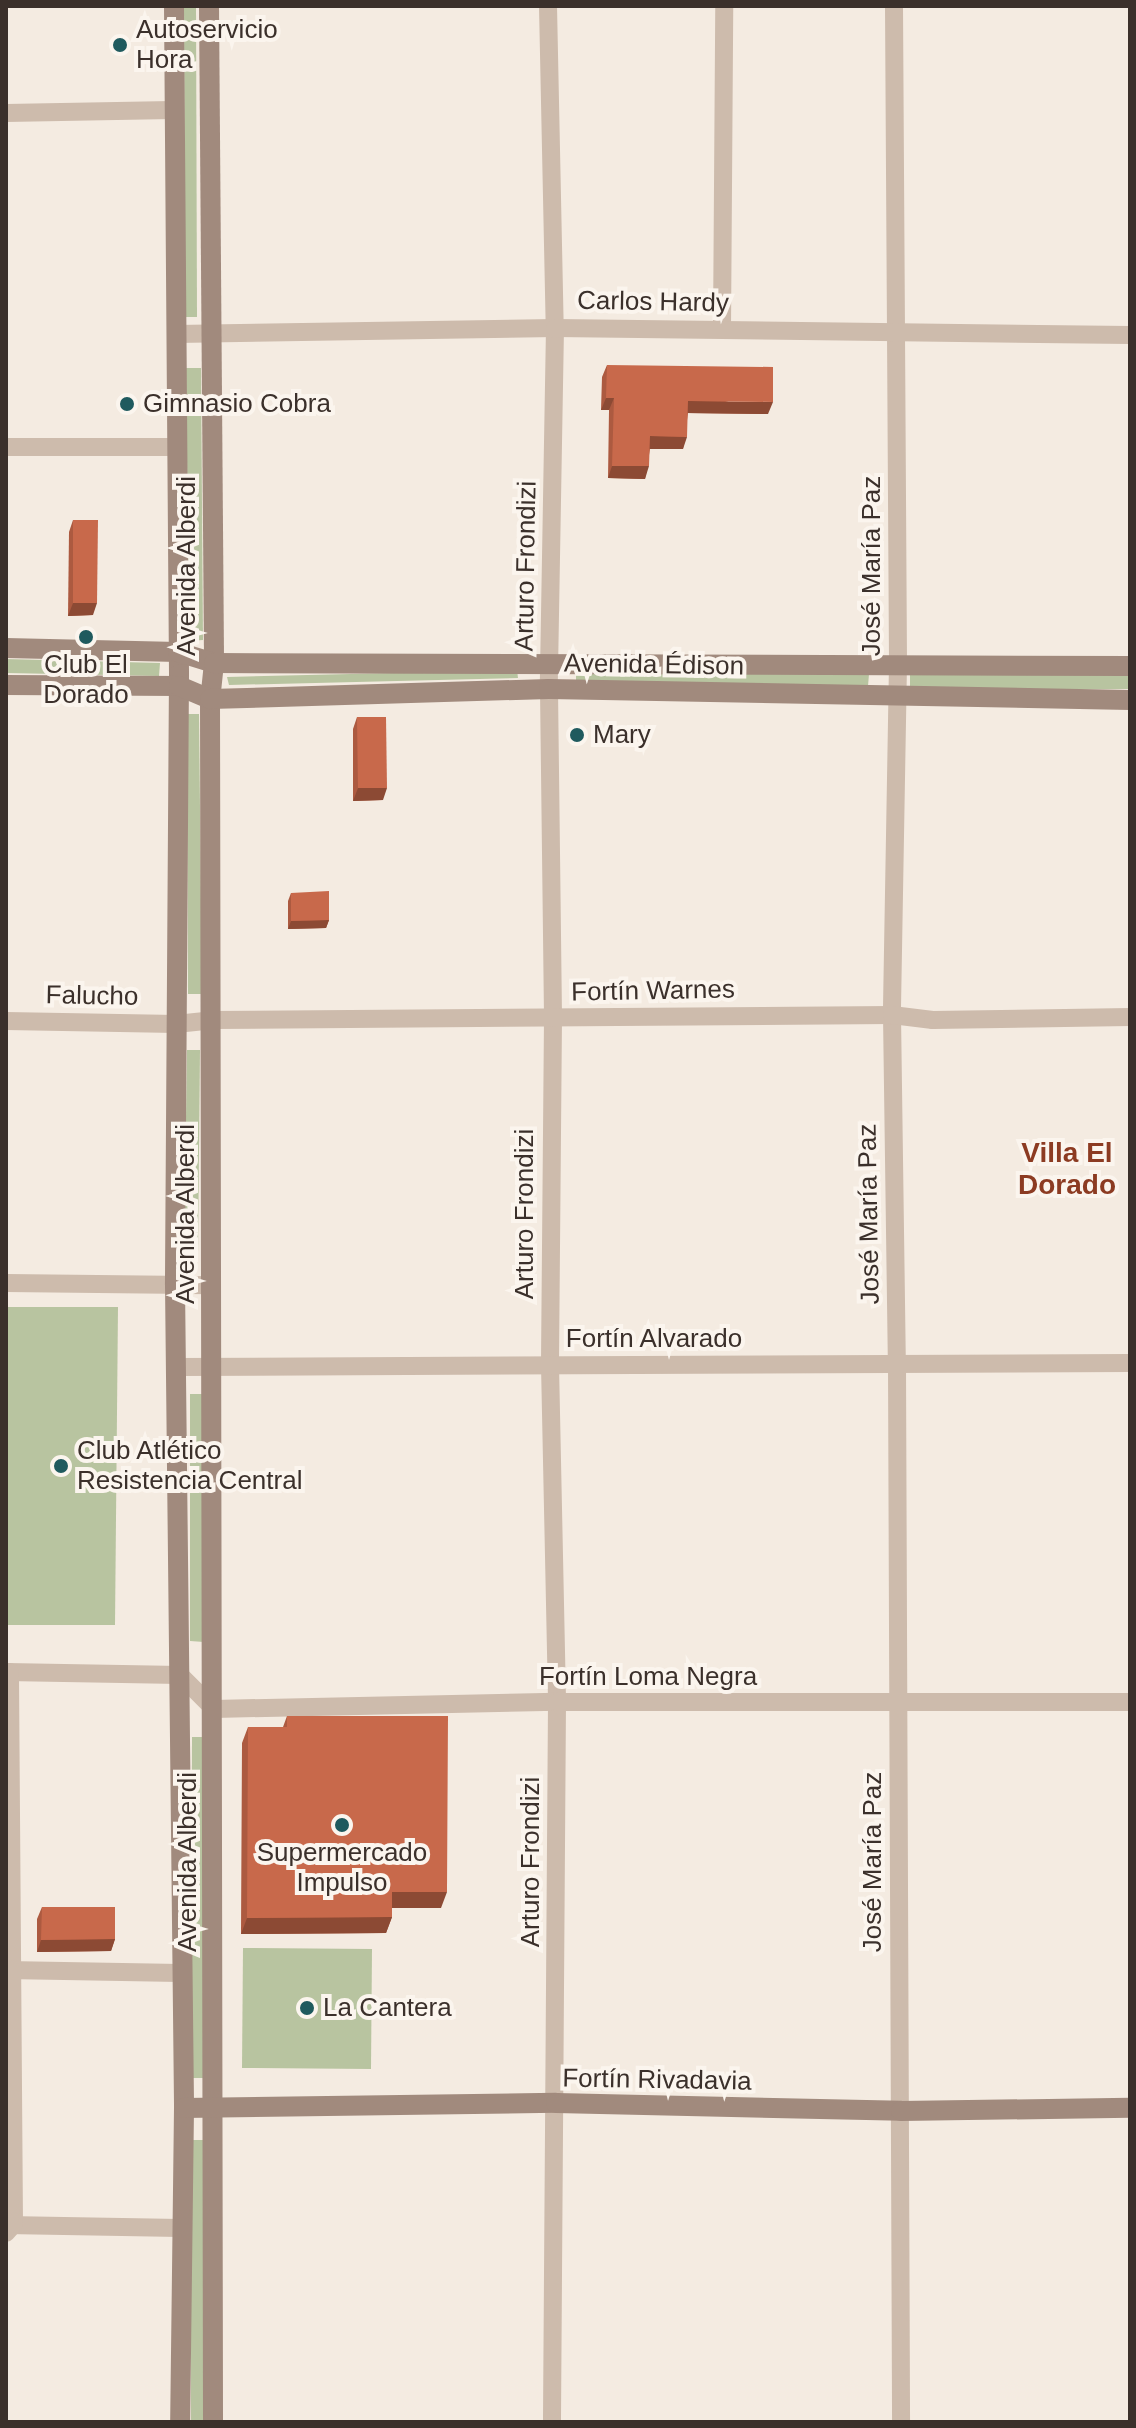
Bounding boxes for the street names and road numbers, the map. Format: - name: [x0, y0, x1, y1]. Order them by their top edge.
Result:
- street label: Carlos Hardy: [577, 285, 729, 319]
- street label: Avenida Alberdi: [171, 475, 203, 657]
- street label: José María Paz: [856, 476, 888, 656]
- street label: Arturo Frondizi: [509, 480, 543, 652]
- street label: Avenida Édison: [564, 648, 744, 682]
- street label: Fortín Warnes: [571, 974, 735, 1008]
- street label: Falucho: [45, 980, 139, 1012]
- street label: Avenida Alberdi: [170, 1123, 202, 1305]
- street label: José María Paz: [852, 1123, 886, 1305]
- street label: Arturo Frondizi: [509, 1129, 541, 1299]
- street label: Fortín Alvarado: [565, 1323, 743, 1355]
- street label: Fortín Loma Negra: [539, 1661, 757, 1693]
- street label: Avenida Alberdi: [172, 1771, 204, 1953]
- street label: José María Paz: [857, 1772, 889, 1952]
- street label: Arturo Frondizi: [515, 1777, 547, 1947]
- street label: Fortín Rivadavia: [562, 2063, 752, 2097]

